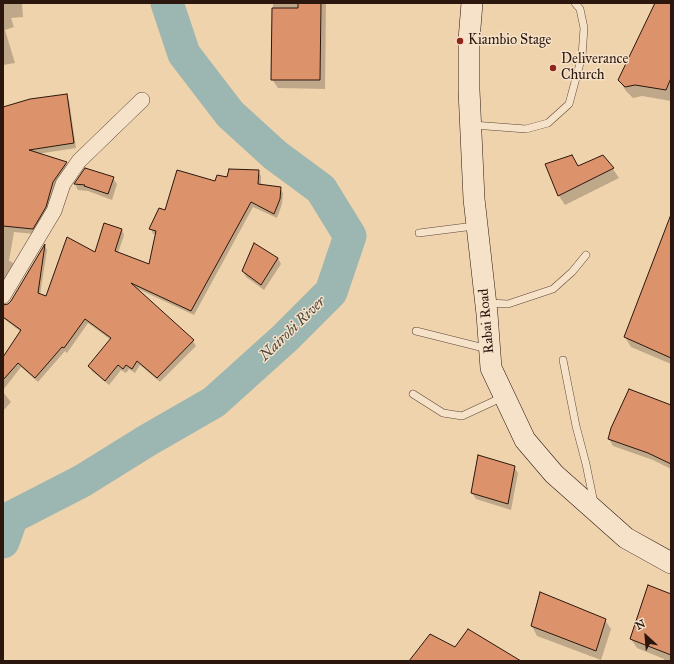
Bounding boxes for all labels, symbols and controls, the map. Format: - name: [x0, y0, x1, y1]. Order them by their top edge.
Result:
- place label: Kiambio Stage: [468, 33, 551, 49]
- marker: Kiambio Stage: [455, 36, 465, 46]
- place label: Deliverance Church: [561, 52, 628, 84]
- marker: Deliverance Church: [548, 63, 558, 73]
- street label: Rabai Road: [476, 288, 498, 354]
- water label: Nairobi River: [256, 293, 330, 365]
- north arrow: [626, 616, 666, 656]
- text: N: [633, 617, 648, 633]

